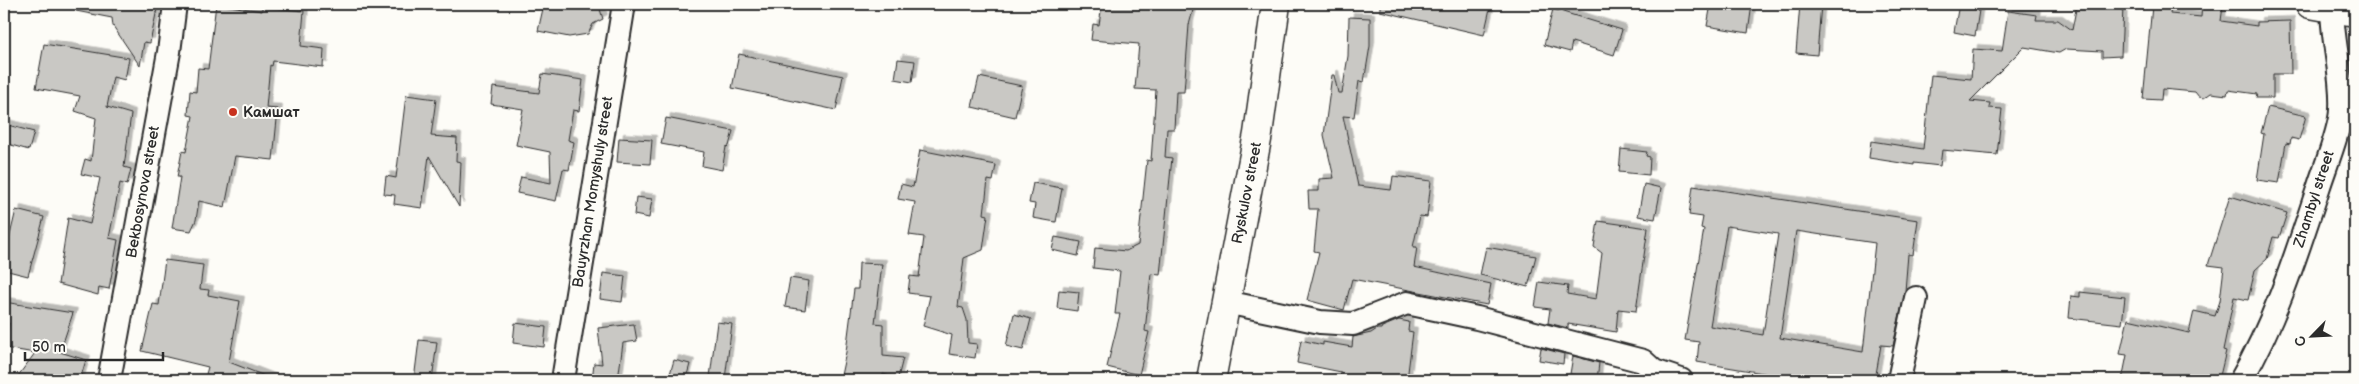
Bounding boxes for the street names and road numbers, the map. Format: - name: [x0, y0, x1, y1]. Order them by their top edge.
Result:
- street label: Bauyrzhan Momyshuly street: [568, 95, 618, 289]
- street label: Bekbosynova street: [122, 124, 164, 260]
- street label: Ryskulov street: [1228, 140, 1266, 245]
- street label: Zhambyl street: [2289, 148, 2339, 251]

